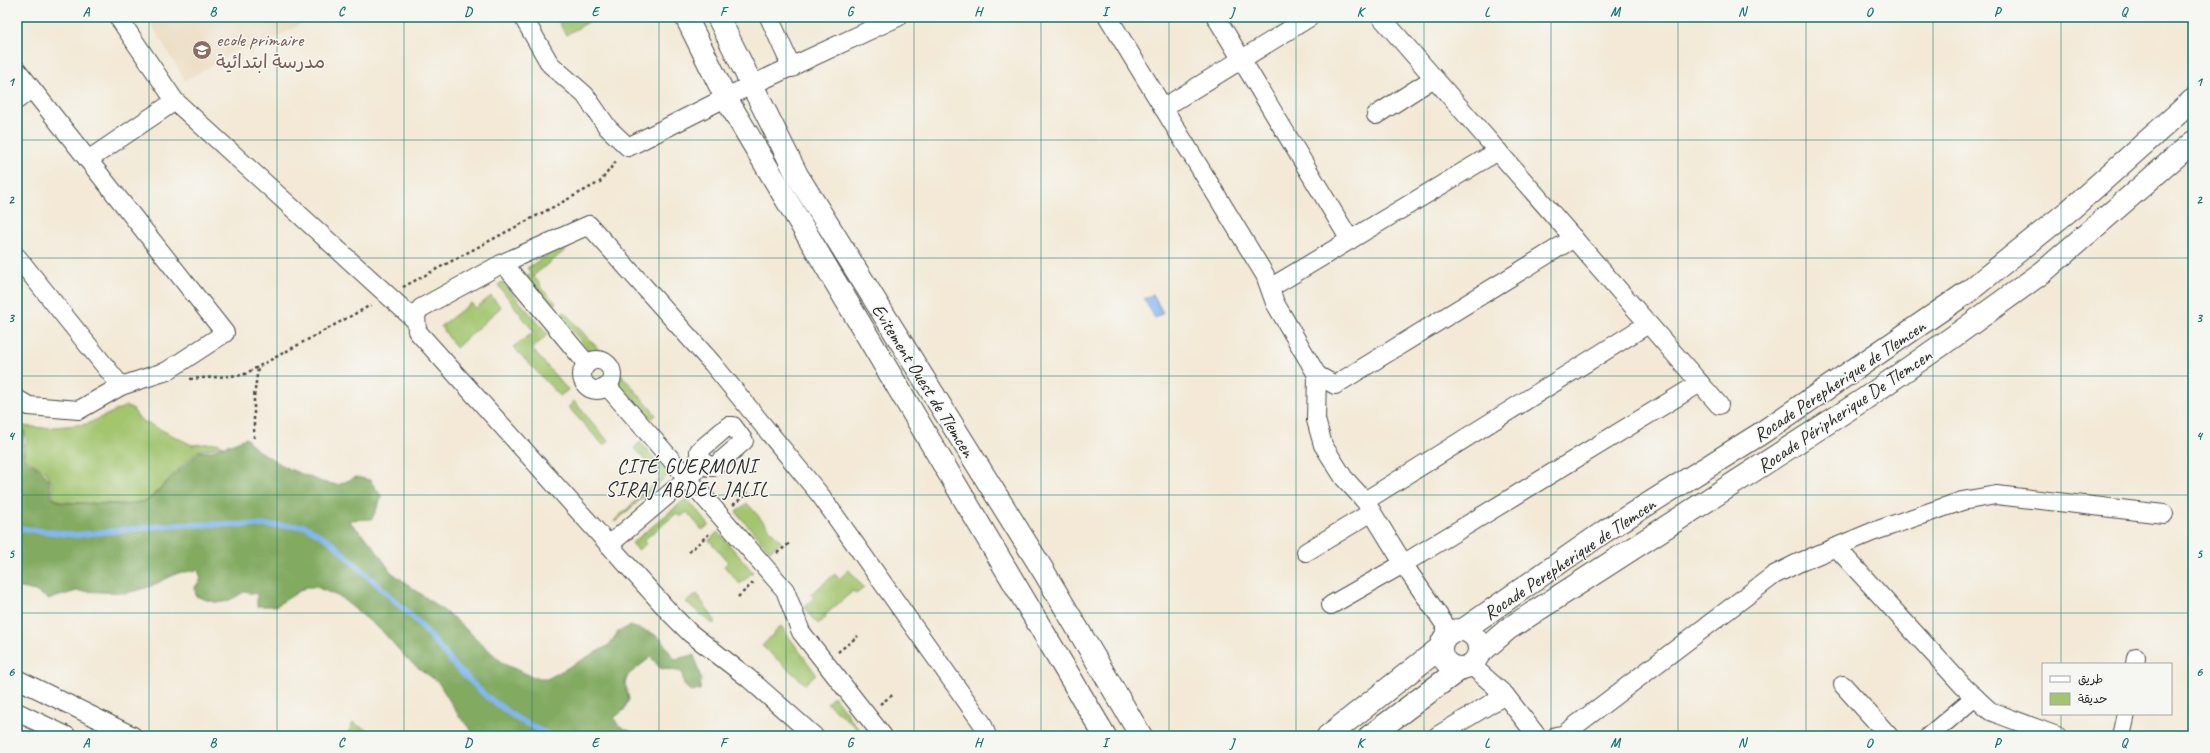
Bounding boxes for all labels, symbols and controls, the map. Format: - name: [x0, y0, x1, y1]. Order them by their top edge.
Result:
- text: A: [83, 4, 91, 20]
- text: B: [210, 4, 218, 20]
- text: C: [338, 4, 346, 20]
- text: D: [464, 4, 473, 20]
- text: E: [592, 4, 601, 20]
- text: F: [720, 4, 729, 20]
- text: G: [847, 4, 855, 20]
- text: H: [974, 4, 984, 20]
- text: I: [1102, 4, 1111, 20]
- text: J: [1229, 4, 1236, 20]
- text: K: [1357, 4, 1367, 20]
- text: L: [1484, 4, 1491, 20]
- text: M: [1610, 4, 1621, 20]
- text: N: [1738, 4, 1749, 20]
- text: O: [1866, 4, 1875, 20]
- text: P: [1994, 4, 2003, 20]
- text: Q: [2121, 4, 2129, 20]
- place label: ecole primaire مدرسة ابتدائية: [216, 28, 325, 74]
- school or university icon: ecole primaire مدرسة ابتدائية: [191, 39, 213, 61]
- text: 1: [8, 74, 16, 90]
- text: 1: [2196, 74, 2204, 90]
- text: 2: [8, 192, 15, 208]
- text: 2: [2196, 192, 2203, 208]
- street label: Evitement Ouest de Tlemcen: [866, 299, 981, 463]
- text: 3: [8, 310, 15, 326]
- text: 3: [2196, 310, 2203, 326]
- street label: Rocade Perepherique de Tlemcen: [1749, 313, 1931, 447]
- street label: Rocade Péripherique De Tlemcen: [1753, 343, 1937, 478]
- text: 4: [8, 428, 16, 444]
- text: 4: [2196, 428, 2204, 444]
- district label: CITÉ GUERMONI SIRAJ ABDEL JALIL: [606, 454, 768, 502]
- street label: Rocade Perepherique de Tlemcen: [1479, 491, 1661, 625]
- text: 5: [8, 546, 15, 562]
- text: 5: [2196, 546, 2203, 562]
- legend: [2042, 663, 2172, 715]
- text: 6: [8, 664, 15, 680]
- text: 6: [2196, 664, 2203, 680]
- text: طريق: [2078, 671, 2103, 687]
- text: حديقة: [2078, 691, 2107, 707]
- text: A: [83, 735, 91, 751]
- text: B: [210, 735, 218, 751]
- text: C: [338, 735, 346, 751]
- text: D: [464, 735, 473, 751]
- text: E: [592, 735, 601, 751]
- text: F: [720, 735, 729, 751]
- text: G: [847, 735, 855, 751]
- text: H: [974, 735, 984, 751]
- text: I: [1102, 735, 1111, 751]
- text: J: [1229, 735, 1236, 751]
- text: K: [1357, 735, 1367, 751]
- text: L: [1484, 735, 1491, 751]
- text: M: [1610, 735, 1621, 751]
- text: N: [1738, 735, 1749, 751]
- text: O: [1866, 735, 1875, 751]
- text: P: [1994, 735, 2003, 751]
- text: Q: [2121, 735, 2129, 751]

